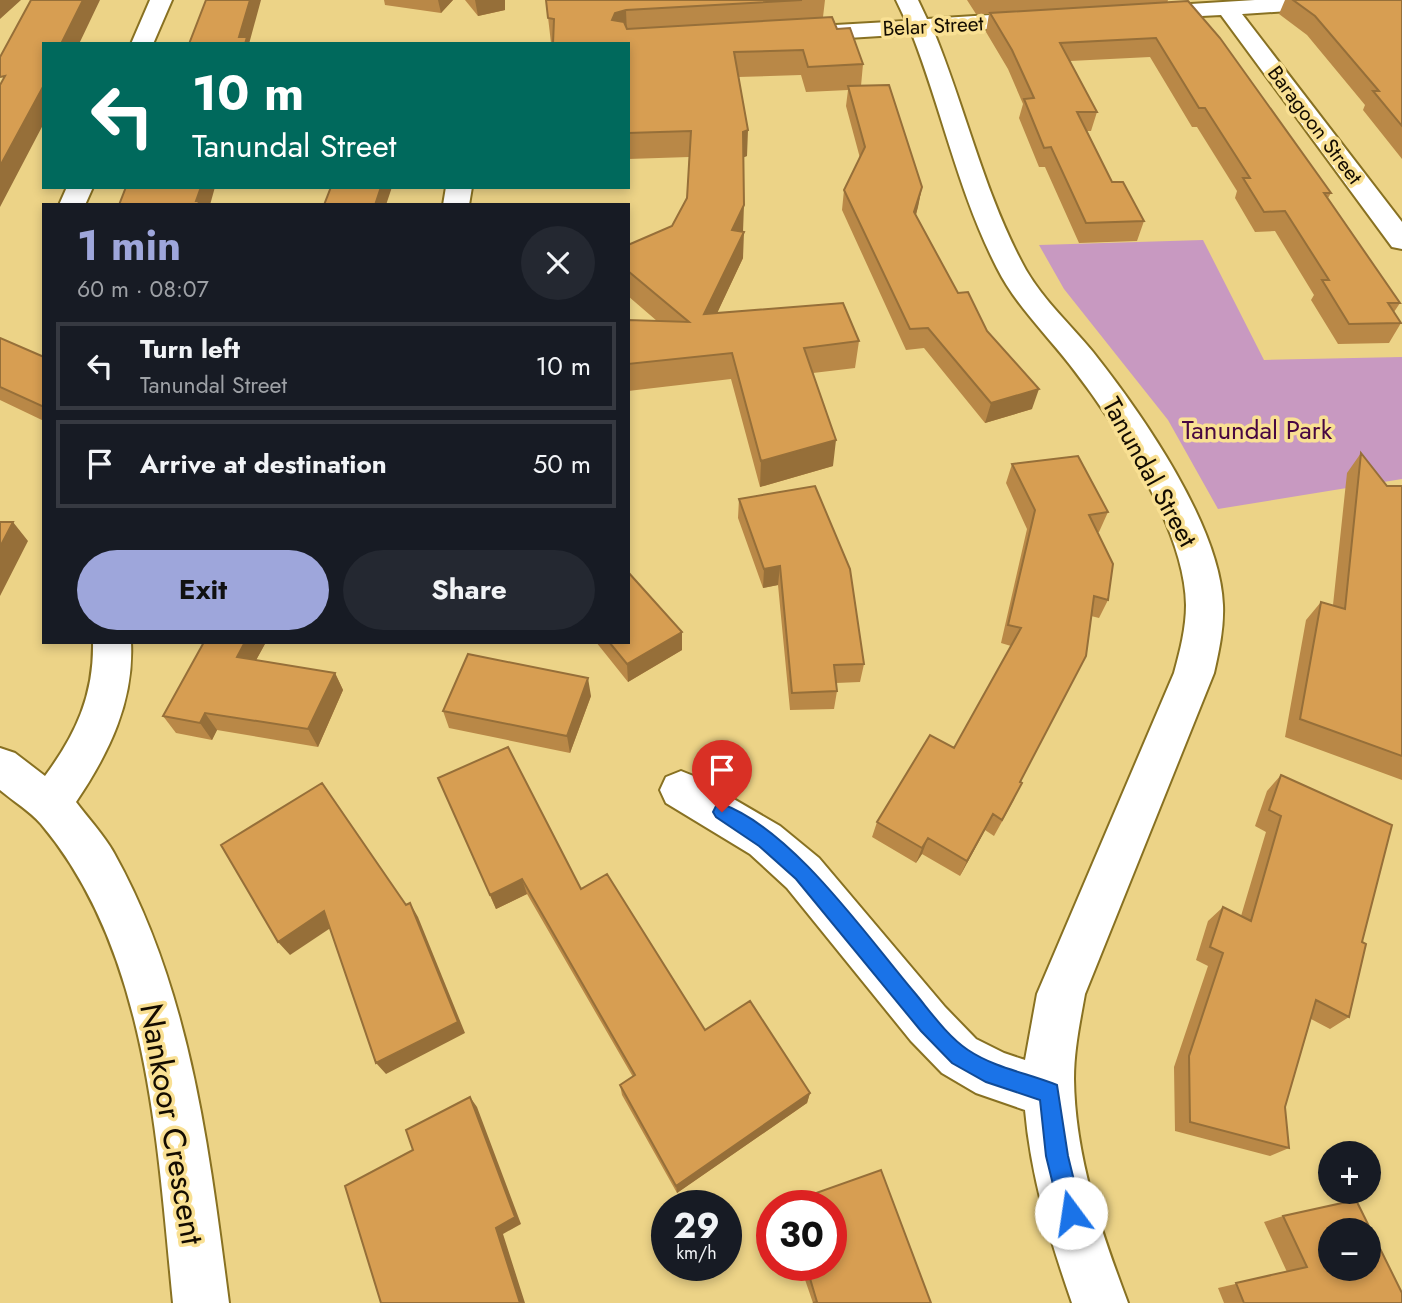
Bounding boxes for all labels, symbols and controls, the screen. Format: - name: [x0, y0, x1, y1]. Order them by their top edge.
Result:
- street label: Belar Street: [882, 8, 984, 44]
- text: 10 m: [192, 58, 304, 128]
- street label: Baragoon Street: [1260, 59, 1370, 191]
- icon: left: [77, 70, 168, 161]
- text: Tanundal Street: [192, 123, 396, 169]
- text: 1 min: [77, 215, 181, 276]
- button: close: [521, 226, 595, 300]
- text: 60 m · 08:07: [77, 272, 209, 306]
- text: Turn left: [140, 330, 240, 368]
- icon: left: [81, 347, 119, 385]
- text: 10 m: [536, 347, 591, 385]
- text: Tanundal Street: [140, 368, 287, 402]
- street label: Tanundal Street: [1093, 390, 1207, 555]
- park label: Tanundal Park: [1182, 411, 1333, 449]
- icon: arrive: [81, 445, 119, 483]
- text: Arrive at destination: [140, 445, 387, 483]
- text: 50 m: [533, 445, 591, 483]
- button: Exit: [77, 550, 329, 630]
- button: Share: [343, 550, 595, 630]
- pin: [692, 740, 752, 812]
- icon: arrive: [703, 751, 741, 789]
- street label: Nankoor Crescent: [128, 1000, 216, 1249]
- map controls: [1318, 1141, 1381, 1281]
- button: +: [1318, 1141, 1381, 1204]
- position arrow: [1034, 1176, 1108, 1250]
- speed limit sign: 30: [756, 1190, 847, 1281]
- text: 29: [673, 1201, 720, 1251]
- button: −: [1318, 1218, 1381, 1281]
- text: km/h: [676, 1240, 717, 1266]

